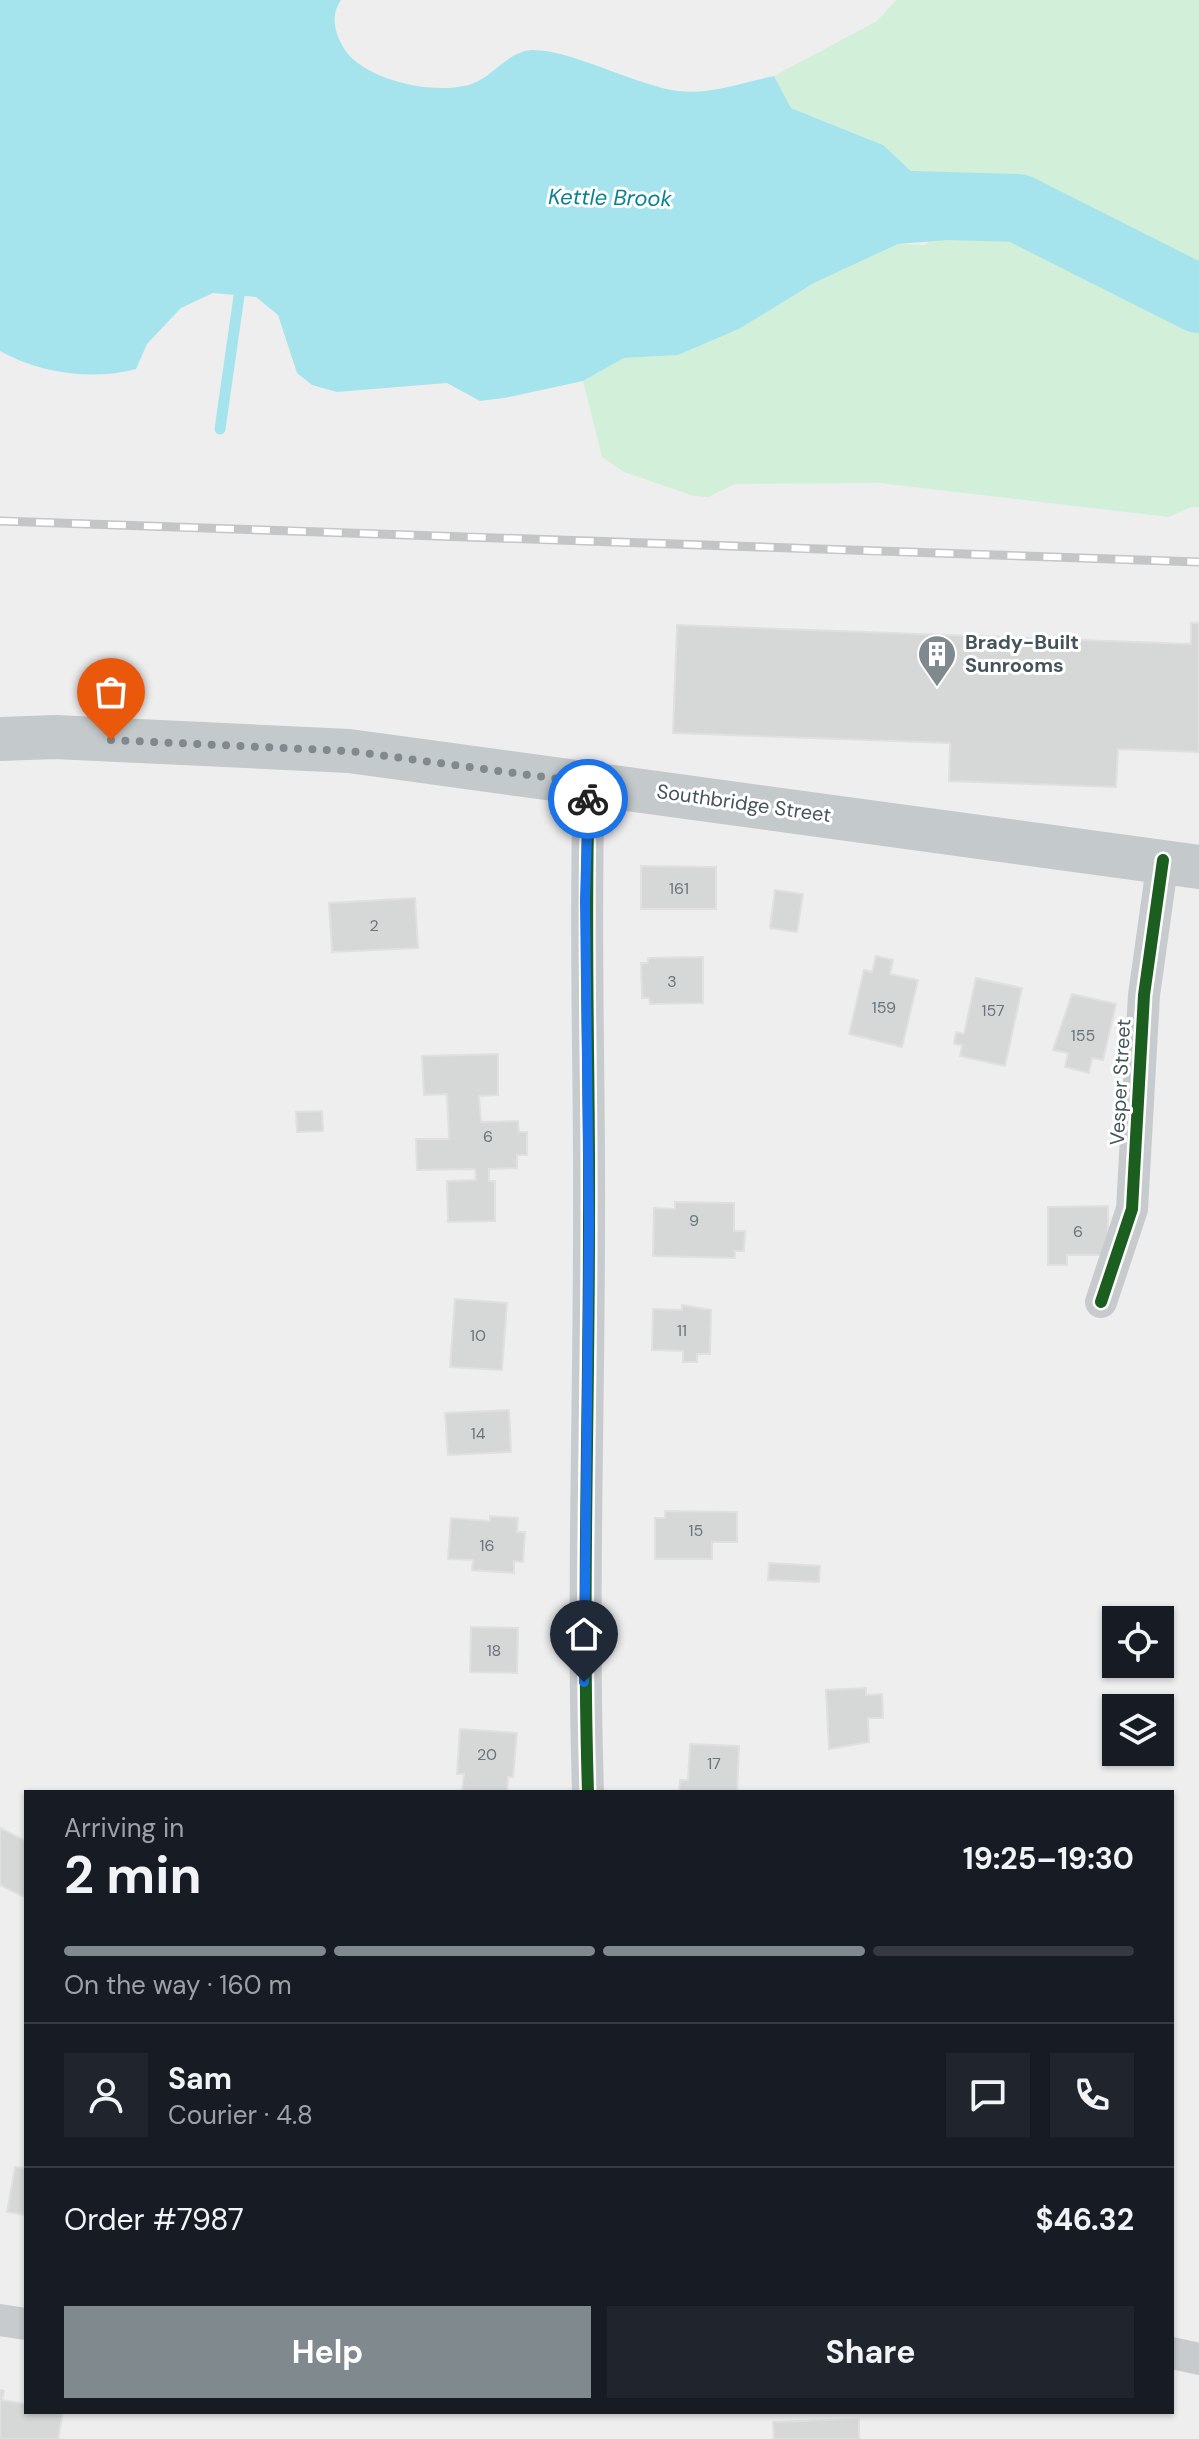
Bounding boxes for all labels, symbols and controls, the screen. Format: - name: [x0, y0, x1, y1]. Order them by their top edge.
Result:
- water label: Kettle Brook: [548, 182, 673, 213]
- place label: Brady-Built Sunrooms: [965, 629, 1079, 678]
- building icon: Brady-Built Sunrooms: [916, 633, 958, 688]
- pin: [77, 658, 145, 740]
- icon: bag: [89, 670, 133, 714]
- courier: [548, 759, 628, 839]
- icon: bike: [566, 777, 610, 821]
- street label: Southbridge Street: [655, 778, 833, 828]
- house number: 161: [669, 878, 689, 899]
- house number: 2: [369, 915, 379, 936]
- house number: 3: [667, 971, 677, 992]
- house number: 159: [872, 997, 896, 1018]
- house number: 157: [981, 1000, 1005, 1021]
- street label: Vesper Street: [1104, 1018, 1136, 1146]
- house number: 155: [1071, 1025, 1095, 1046]
- house number: 6: [483, 1126, 493, 1147]
- house number: 9: [689, 1210, 699, 1231]
- house number: 6: [1073, 1221, 1083, 1242]
- house number: 11: [677, 1320, 687, 1341]
- house number: 10: [470, 1325, 486, 1346]
- house number: 14: [471, 1423, 486, 1444]
- house number: 15: [689, 1520, 703, 1541]
- house number: 16: [479, 1535, 495, 1556]
- pin: [550, 1600, 618, 1682]
- map controls: [1102, 1606, 1174, 1766]
- button: locate: [1102, 1606, 1174, 1678]
- icon: home: [562, 1612, 606, 1656]
- house number: 18: [487, 1640, 501, 1661]
- button: layers: [1102, 1694, 1174, 1766]
- house number: 20: [477, 1744, 497, 1765]
- house number: 17: [707, 1753, 721, 1774]
- text: Arriving in: [64, 1811, 184, 1845]
- text: 19:25–19:30: [963, 1839, 1134, 1878]
- text: 2 min: [64, 1841, 202, 1909]
- text: On the way · 160 m: [64, 1968, 292, 2002]
- button: person: [64, 2053, 148, 2137]
- button: chat: [946, 2053, 1030, 2137]
- button: phone: [1050, 2053, 1134, 2137]
- text: Sam: [168, 2059, 232, 2098]
- text: Courier · 4.8: [168, 2098, 313, 2132]
- text: Order #7987: [64, 2200, 244, 2239]
- text: $46.32: [1035, 2200, 1134, 2239]
- button: Help: [64, 2306, 591, 2398]
- button: Share: [607, 2306, 1134, 2398]

